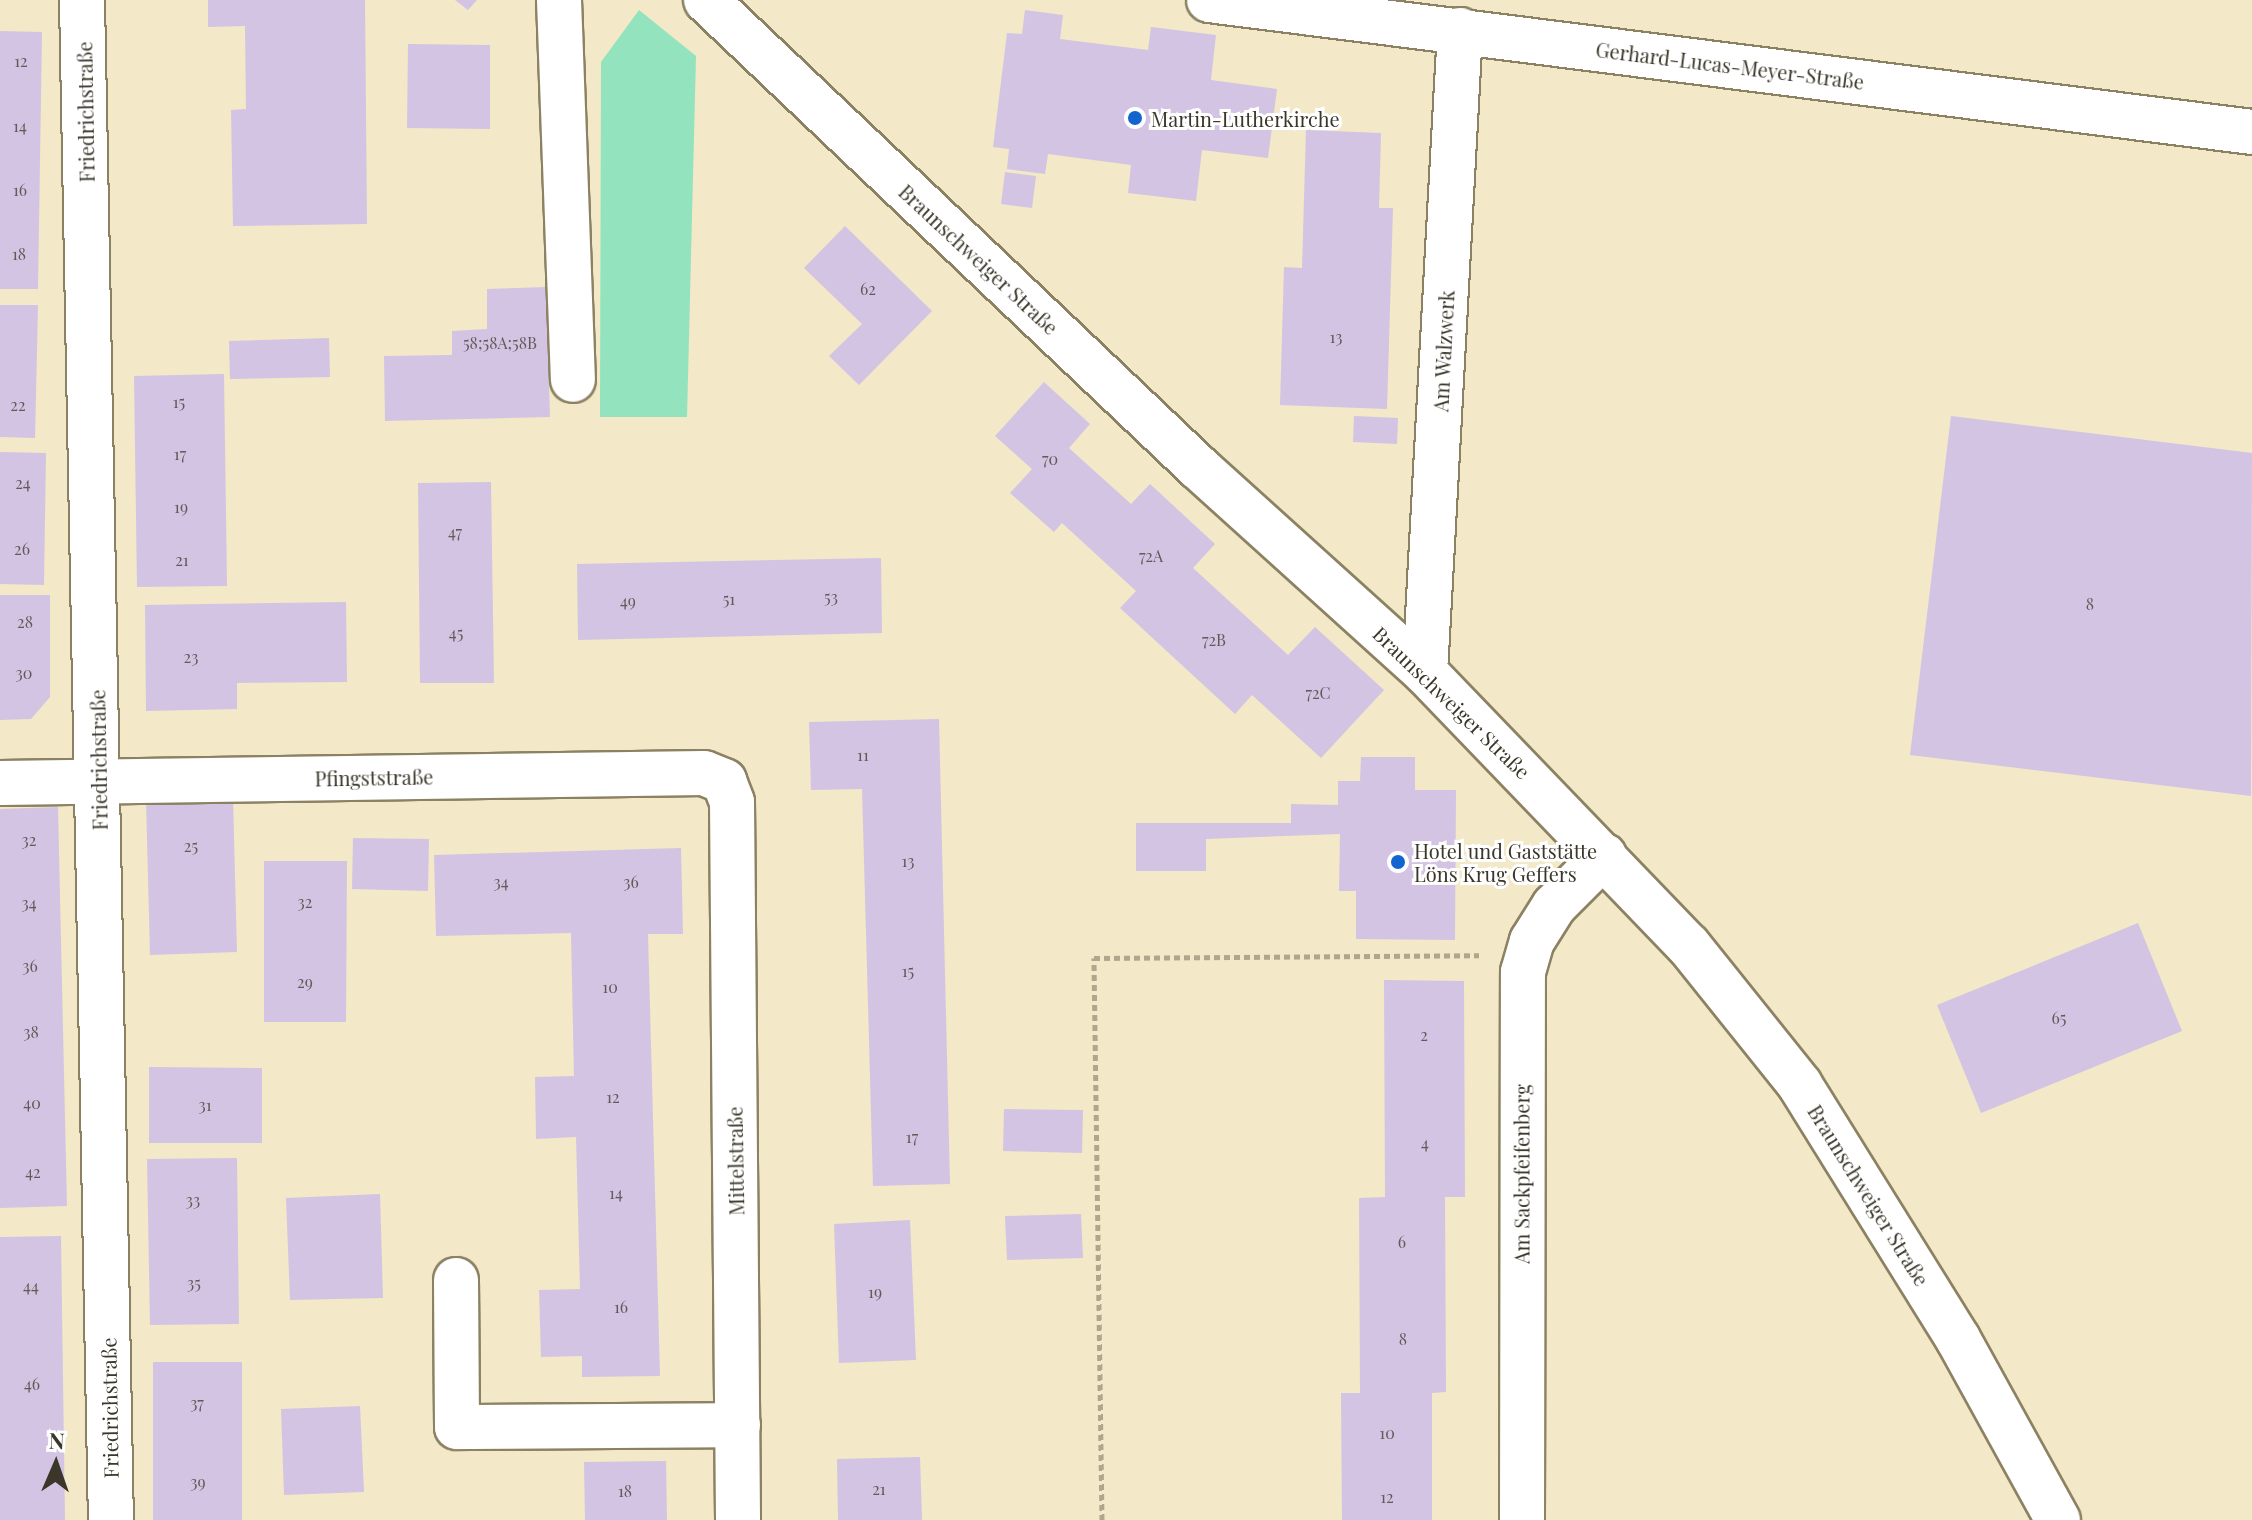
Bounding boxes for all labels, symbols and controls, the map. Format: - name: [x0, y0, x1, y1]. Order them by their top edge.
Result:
- street label: Gerhard-Lucas-Meyer-Straße: [1594, 37, 1866, 93]
- street label: Friedrichstraße: [72, 41, 98, 183]
- house number: 12: [14, 51, 28, 71]
- place label: Martin-Lutherkirche: [1151, 106, 1340, 130]
- marker: Martin-Lutherkirche: [1126, 109, 1144, 127]
- house number: 14: [13, 116, 27, 136]
- street label: Braunschweiger Straße: [894, 179, 1064, 339]
- house number: 16: [13, 180, 27, 200]
- house number: 18: [12, 244, 26, 264]
- house number: 62: [860, 279, 876, 299]
- street label: Am Walzwerk: [1428, 289, 1458, 413]
- house number: 13: [1330, 327, 1342, 347]
- house number: 58;58A;58B: [463, 333, 537, 353]
- house number: 15: [173, 392, 185, 412]
- house number: 22: [10, 395, 26, 415]
- house number: 17: [174, 444, 186, 464]
- house number: 70: [1042, 449, 1058, 469]
- house number: 24: [15, 473, 31, 493]
- house number: 19: [174, 497, 188, 517]
- house number: 47: [448, 522, 462, 542]
- house number: 26: [14, 539, 30, 559]
- house number: 72A: [1139, 546, 1163, 566]
- house number: 21: [175, 550, 189, 570]
- house number: 53: [824, 587, 838, 607]
- house number: 51: [723, 589, 735, 609]
- house number: 49: [620, 591, 636, 611]
- house number: 8: [2086, 594, 2094, 614]
- house number: 28: [17, 612, 33, 632]
- street label: Braunschweiger Straße: [1368, 621, 1536, 783]
- house number: 45: [449, 623, 463, 643]
- house number: 72B: [1202, 630, 1226, 650]
- house number: 23: [184, 647, 198, 667]
- house number: 30: [16, 663, 32, 683]
- house number: 72C: [1305, 683, 1331, 703]
- street label: Friedrichstraße: [85, 689, 111, 831]
- house number: 11: [857, 745, 869, 765]
- street label: Pfingststraße: [314, 764, 434, 790]
- house number: 32: [22, 830, 36, 850]
- house number: 25: [184, 836, 198, 856]
- place label: Hotel und Gaststätte Löns Krug Geffers: [1414, 838, 1597, 885]
- house number: 13: [902, 851, 914, 871]
- marker: Hotel und Gaststätte Löns Krug Geffers: [1389, 853, 1407, 871]
- house number: 34: [493, 872, 509, 892]
- house number: 36: [623, 872, 639, 892]
- house number: 32: [298, 892, 312, 912]
- house number: 34: [21, 893, 37, 913]
- house number: 36: [22, 956, 38, 976]
- house number: 15: [902, 961, 914, 981]
- house number: 29: [297, 972, 313, 992]
- house number: 10: [602, 977, 618, 997]
- house number: 65: [2052, 1008, 2066, 1028]
- house number: 38: [23, 1022, 39, 1042]
- house number: 2: [1420, 1025, 1428, 1045]
- street label: Am Sackpfeifenberg: [1509, 1084, 1533, 1264]
- house number: 12: [606, 1087, 620, 1107]
- house number: 40: [23, 1093, 41, 1113]
- house number: 31: [198, 1095, 212, 1115]
- street label: Braunschweiger Straße: [1803, 1100, 1935, 1290]
- street label: Mittelstraße: [722, 1106, 748, 1216]
- house number: 17: [906, 1127, 918, 1147]
- house number: 4: [1421, 1133, 1429, 1153]
- house number: 42: [25, 1162, 41, 1182]
- house number: 14: [609, 1183, 623, 1203]
- house number: 33: [186, 1190, 200, 1210]
- house number: 6: [1398, 1232, 1406, 1252]
- house number: 35: [187, 1273, 201, 1293]
- house number: 44: [23, 1276, 39, 1296]
- house number: 19: [868, 1282, 882, 1302]
- house number: 16: [614, 1297, 628, 1317]
- house number: 8: [1399, 1329, 1407, 1349]
- street label: Friedrichstraße: [96, 1337, 122, 1479]
- house number: 46: [24, 1374, 40, 1394]
- house number: 37: [190, 1393, 204, 1413]
- house number: 10: [1379, 1423, 1395, 1443]
- north arrow: [16, 1424, 96, 1504]
- text: N: [48, 1425, 65, 1455]
- house number: 39: [190, 1472, 206, 1492]
- house number: 21: [872, 1479, 886, 1499]
- house number: 18: [618, 1481, 632, 1501]
- house number: 12: [1380, 1487, 1394, 1507]

